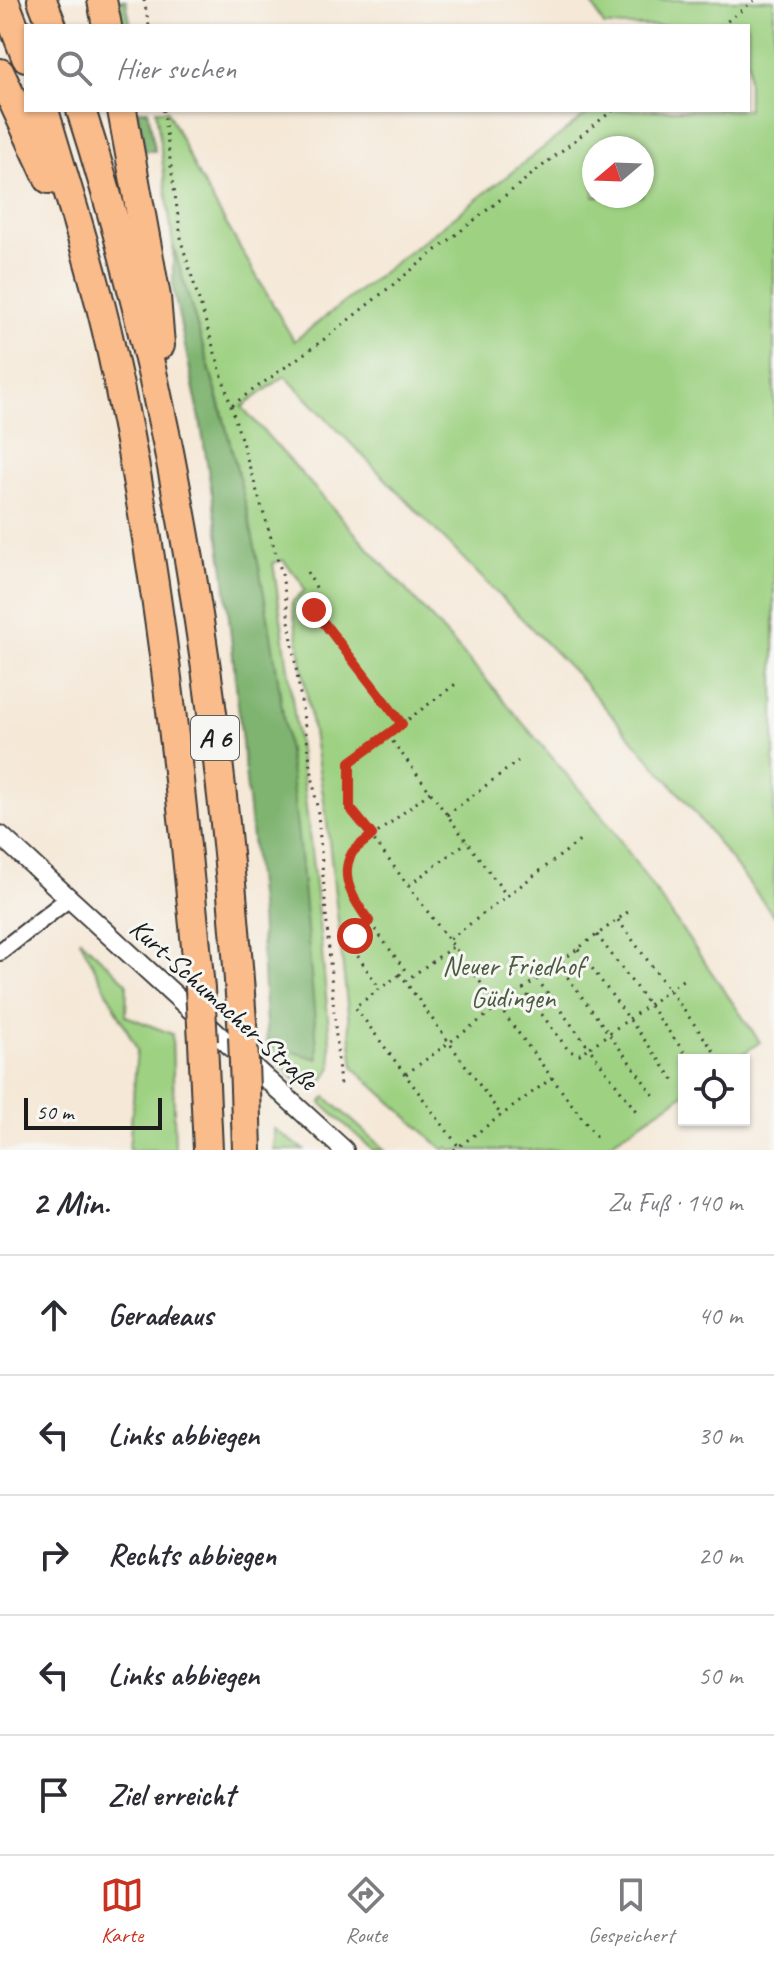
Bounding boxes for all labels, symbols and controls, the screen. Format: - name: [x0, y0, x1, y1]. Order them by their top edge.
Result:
- search box: [24, 24, 750, 112]
- icon: search: [52, 46, 96, 90]
- text: Hier suchen: [116, 49, 236, 87]
- north arrow: [582, 136, 654, 208]
- route end: [296, 592, 332, 628]
- road number: A 6: [191, 716, 239, 760]
- street label: Kurt-Schumacher-Straße: [123, 910, 327, 1099]
- route start: [337, 918, 373, 954]
- park label: Neuer Friedhof Güdingen: [442, 948, 590, 1015]
- map controls: [678, 1054, 750, 1126]
- button: locate: [678, 1054, 750, 1126]
- scale bar: [24, 1094, 162, 1130]
- text: 50 m: [36, 1098, 73, 1126]
- text: 2 Min.: [32, 1181, 110, 1224]
- text: Zu Fuß · 140 m: [608, 1186, 742, 1219]
- icon: ahead: [32, 1293, 76, 1337]
- text: Geradeaus: [108, 1296, 213, 1334]
- text: 40 m: [698, 1299, 742, 1332]
- icon: left: [32, 1413, 76, 1457]
- text: Links abbiegen: [108, 1416, 259, 1454]
- text: 30 m: [698, 1419, 742, 1452]
- icon: right: [32, 1533, 76, 1577]
- text: Rechts abbiegen: [108, 1536, 276, 1574]
- text: 20 m: [698, 1539, 742, 1572]
- icon: left: [32, 1653, 76, 1697]
- text: Links abbiegen: [108, 1656, 259, 1694]
- text: 50 m: [698, 1659, 742, 1692]
- icon: arrive: [32, 1773, 76, 1817]
- text: Ziel erreicht: [108, 1776, 234, 1814]
- tab: Karte: [100, 1873, 144, 1949]
- tab: Route: [344, 1873, 388, 1949]
- tab: Gespeichert: [588, 1873, 674, 1949]

